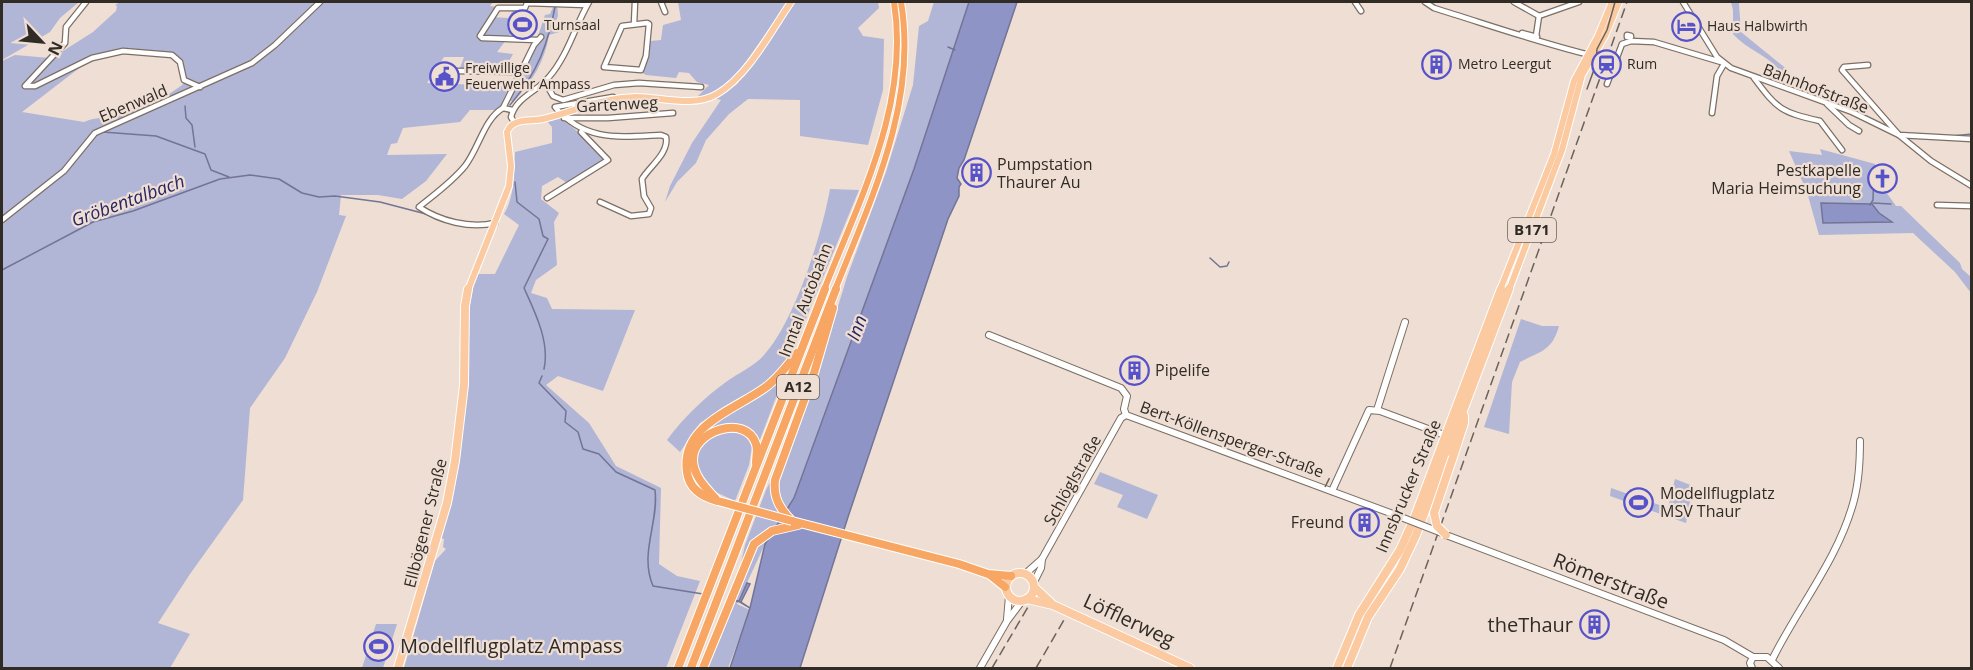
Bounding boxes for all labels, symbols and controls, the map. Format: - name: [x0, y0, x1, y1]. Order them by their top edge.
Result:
- sports icon: Turnsaal: [507, 9, 539, 41]
- hotel icon: Haus Halbwirth: [1670, 10, 1702, 42]
- north arrow: [12, 12, 72, 72]
- place label: Turnsaal: [544, 15, 600, 34]
- place label: Haus Halbwirth: [1707, 16, 1808, 35]
- text: N: [43, 38, 68, 59]
- building icon: Metro Leergut: [1421, 48, 1453, 80]
- station icon: Rum: [1590, 48, 1622, 80]
- place label: Metro Leergut: [1458, 54, 1551, 73]
- place label: Rum: [1627, 54, 1657, 73]
- place label: Freiwillige Feuerwehr Ampass: [465, 58, 591, 93]
- street label: Bahnhofstraße: [1760, 58, 1872, 118]
- public building icon: Freiwillige Feuerwehr Ampass: [428, 60, 460, 92]
- street label: Ebenwald: [95, 79, 171, 127]
- street label: Gartenweg: [576, 91, 659, 117]
- place label: Pumpstation Thaurer Au: [997, 153, 1092, 193]
- building icon: Pumpstation Thaurer Au: [960, 157, 992, 189]
- place label: Pestkapelle Maria Heimsuchung: [1711, 159, 1861, 199]
- church icon: Pestkapelle Maria Heimsuchung: [1866, 163, 1898, 195]
- water label: Gröbentalbach: [68, 168, 188, 232]
- road number: B171: [1508, 218, 1556, 242]
- street label: Inntal Autobahn: [773, 240, 837, 360]
- water label: Inn: [840, 312, 872, 344]
- building icon: Pipelife: [1118, 354, 1150, 386]
- place label: Pipelife: [1155, 359, 1210, 381]
- road number: A12: [777, 375, 819, 399]
- street label: Bert-Köllensperger-Straße: [1137, 395, 1327, 483]
- street label: Innsbrucker Straße: [1370, 416, 1446, 556]
- street label: Schlöglstraße: [1038, 431, 1106, 529]
- street label: Ellbögener Straße: [398, 456, 452, 590]
- place label: Modellflugplatz MSV Thaur: [1660, 482, 1775, 522]
- sports icon: Modellflugplatz MSV Thaur: [1623, 486, 1655, 518]
- building icon: Freund: [1349, 506, 1381, 538]
- place label: Freund: [1291, 511, 1344, 533]
- street label: Römerstraße: [1549, 546, 1673, 615]
- street label: Löfflerweg: [1079, 587, 1179, 653]
- building icon: theThaur: [1578, 609, 1610, 641]
- place label: theThaur: [1488, 611, 1573, 638]
- sports icon: Modellflugplatz Ampass: [363, 630, 395, 662]
- place label: Modellflugplatz Ampass: [400, 632, 622, 659]

